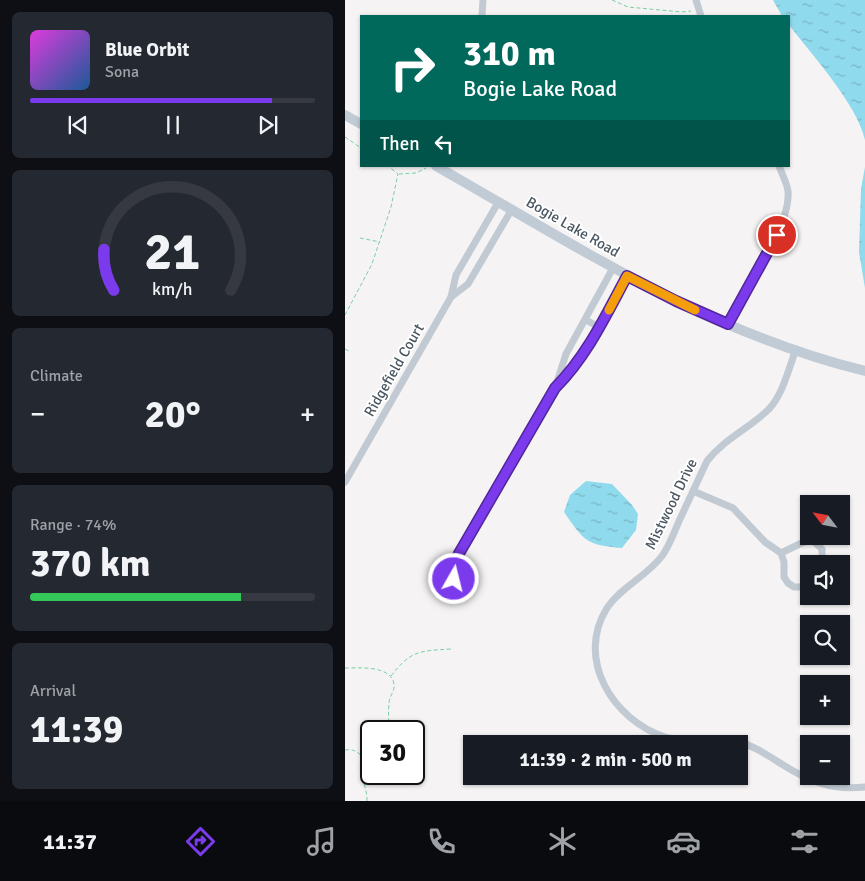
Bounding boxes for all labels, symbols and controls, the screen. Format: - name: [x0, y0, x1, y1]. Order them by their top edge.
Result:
- text: 310 m: [463, 32, 556, 75]
- icon: right: [380, 35, 445, 100]
- text: Blue Orbit: [105, 38, 189, 62]
- text: Sona: [105, 62, 139, 82]
- text: Bogie Lake Road: [463, 75, 617, 102]
- icon: previous: [64, 111, 92, 139]
- icon: pause: [159, 111, 187, 139]
- icon: next: [254, 111, 282, 139]
- icon: left: [430, 130, 458, 158]
- text: Then: [380, 132, 420, 156]
- street label: Bogie Lake Road: [523, 193, 623, 261]
- pin: [756, 214, 798, 256]
- text: 21: [144, 220, 201, 284]
- icon: arrive: [763, 221, 791, 249]
- text: km/h: [152, 278, 193, 300]
- street label: Ridgefield Court: [360, 320, 428, 420]
- text: Climate: [30, 366, 83, 386]
- text: 20°: [144, 391, 201, 438]
- text: −: [30, 397, 45, 431]
- text: +: [300, 397, 315, 431]
- street label: Mistwood Drive: [641, 456, 701, 552]
- north arrow: [800, 495, 850, 545]
- map controls: [800, 495, 850, 785]
- text: Range · 74%: [30, 515, 116, 535]
- text: 370 km: [30, 540, 151, 587]
- position arrow: [427, 552, 479, 604]
- button: sound: [800, 555, 850, 605]
- button: search: [800, 615, 850, 665]
- button: +: [800, 675, 850, 725]
- text: Arrival: [30, 681, 76, 701]
- text: 11:39: [30, 706, 123, 753]
- speed limit sign: 30: [360, 720, 425, 785]
- button: −: [800, 735, 850, 785]
- text: 11:39 · 2 min · 500 m: [519, 748, 692, 772]
- icon: directions: [183, 824, 218, 859]
- icon: music: [304, 824, 339, 859]
- icon: phone: [424, 824, 459, 859]
- icon: climate: [545, 824, 580, 859]
- icon: car: [666, 824, 701, 859]
- icon: filters: [787, 824, 822, 859]
- text: 11:37: [43, 828, 97, 855]

